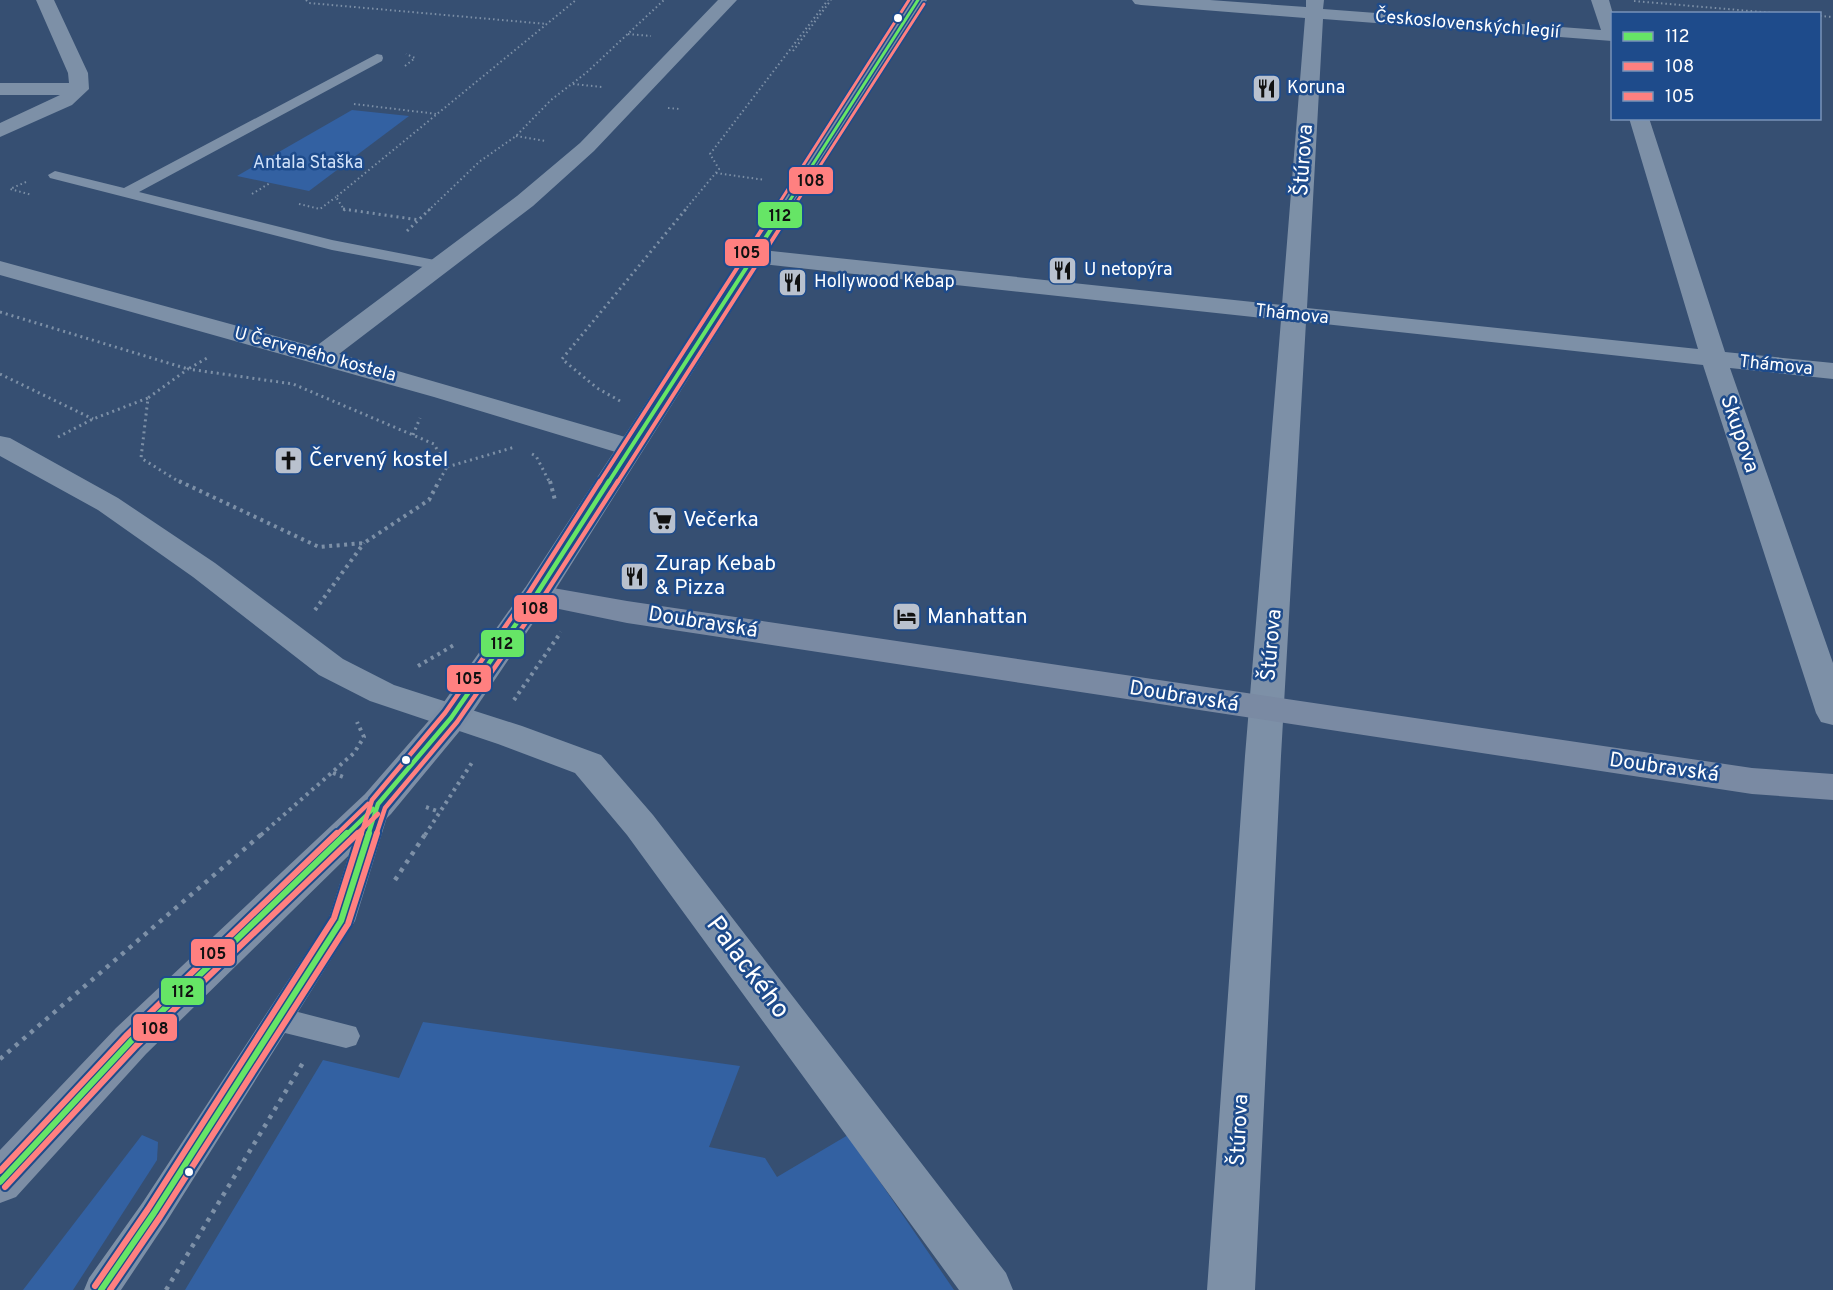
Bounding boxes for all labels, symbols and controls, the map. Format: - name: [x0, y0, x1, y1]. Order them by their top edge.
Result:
- street label: Československých legií: [1374, 3, 1562, 45]
- unlabelled marker: [892, 12, 904, 24]
- legend: [1611, 12, 1821, 120]
- text: 112: [1665, 26, 1689, 49]
- text: 108: [1665, 56, 1694, 79]
- restaurant icon: Koruna: [1250, 72, 1282, 104]
- place label: Koruna: [1287, 77, 1345, 100]
- text: 105: [1665, 86, 1694, 109]
- street label: Štúrova: [1287, 123, 1320, 197]
- park label: Antala Staška: [253, 152, 363, 175]
- line badge: 108: [788, 166, 834, 195]
- text: 108: [798, 172, 824, 192]
- line badge: 112: [757, 201, 803, 229]
- text: 112: [769, 207, 791, 227]
- line badge: 105: [724, 238, 770, 267]
- text: 105: [734, 244, 760, 264]
- restaurant icon: U netopýra: [1047, 254, 1079, 286]
- place label: U netopýra: [1084, 259, 1173, 282]
- restaurant icon: Hollywood Kebap: [777, 266, 809, 298]
- place label: Hollywood Kebap: [814, 271, 955, 294]
- street label: Thámova: [1254, 300, 1330, 330]
- street label: U Červeného kostela: [231, 320, 399, 388]
- street label: Thámova: [1738, 351, 1814, 381]
- street label: Skupova: [1713, 392, 1765, 476]
- church icon: Červený kostel: [272, 444, 304, 476]
- place label: Červený kostel: [309, 446, 448, 474]
- supermarket icon: Večerka: [646, 504, 678, 536]
- place label: Večerka: [683, 507, 758, 534]
- place label: Zurap Kebab & Pizza: [655, 551, 776, 602]
- restaurant icon: Zurap Kebab & Pizza: [618, 560, 650, 592]
- line badge: 108: [513, 594, 558, 623]
- text: 108: [522, 600, 548, 620]
- street label: Doubravská: [646, 601, 760, 645]
- hotel icon: Manhattan: [890, 601, 922, 633]
- place label: Manhattan: [927, 604, 1028, 631]
- street label: Štúrova: [1254, 608, 1289, 682]
- line badge: 112: [480, 629, 525, 658]
- text: 112: [491, 635, 513, 655]
- line badge: 105: [446, 664, 492, 693]
- text: 105: [456, 670, 482, 690]
- street label: Doubravská: [1127, 675, 1241, 719]
- street label: Doubravská: [1607, 747, 1721, 789]
- unlabelled marker: [400, 754, 412, 766]
- street label: Palackého: [698, 910, 796, 1026]
- line badge: 105: [190, 938, 236, 967]
- text: 105: [200, 945, 226, 965]
- line badge: 112: [160, 977, 205, 1006]
- text: 112: [172, 983, 194, 1003]
- line badge: 108: [132, 1013, 178, 1042]
- text: 108: [142, 1020, 168, 1040]
- street label: Štúrova: [1224, 1093, 1255, 1167]
- unlabelled marker: [183, 1166, 195, 1178]

